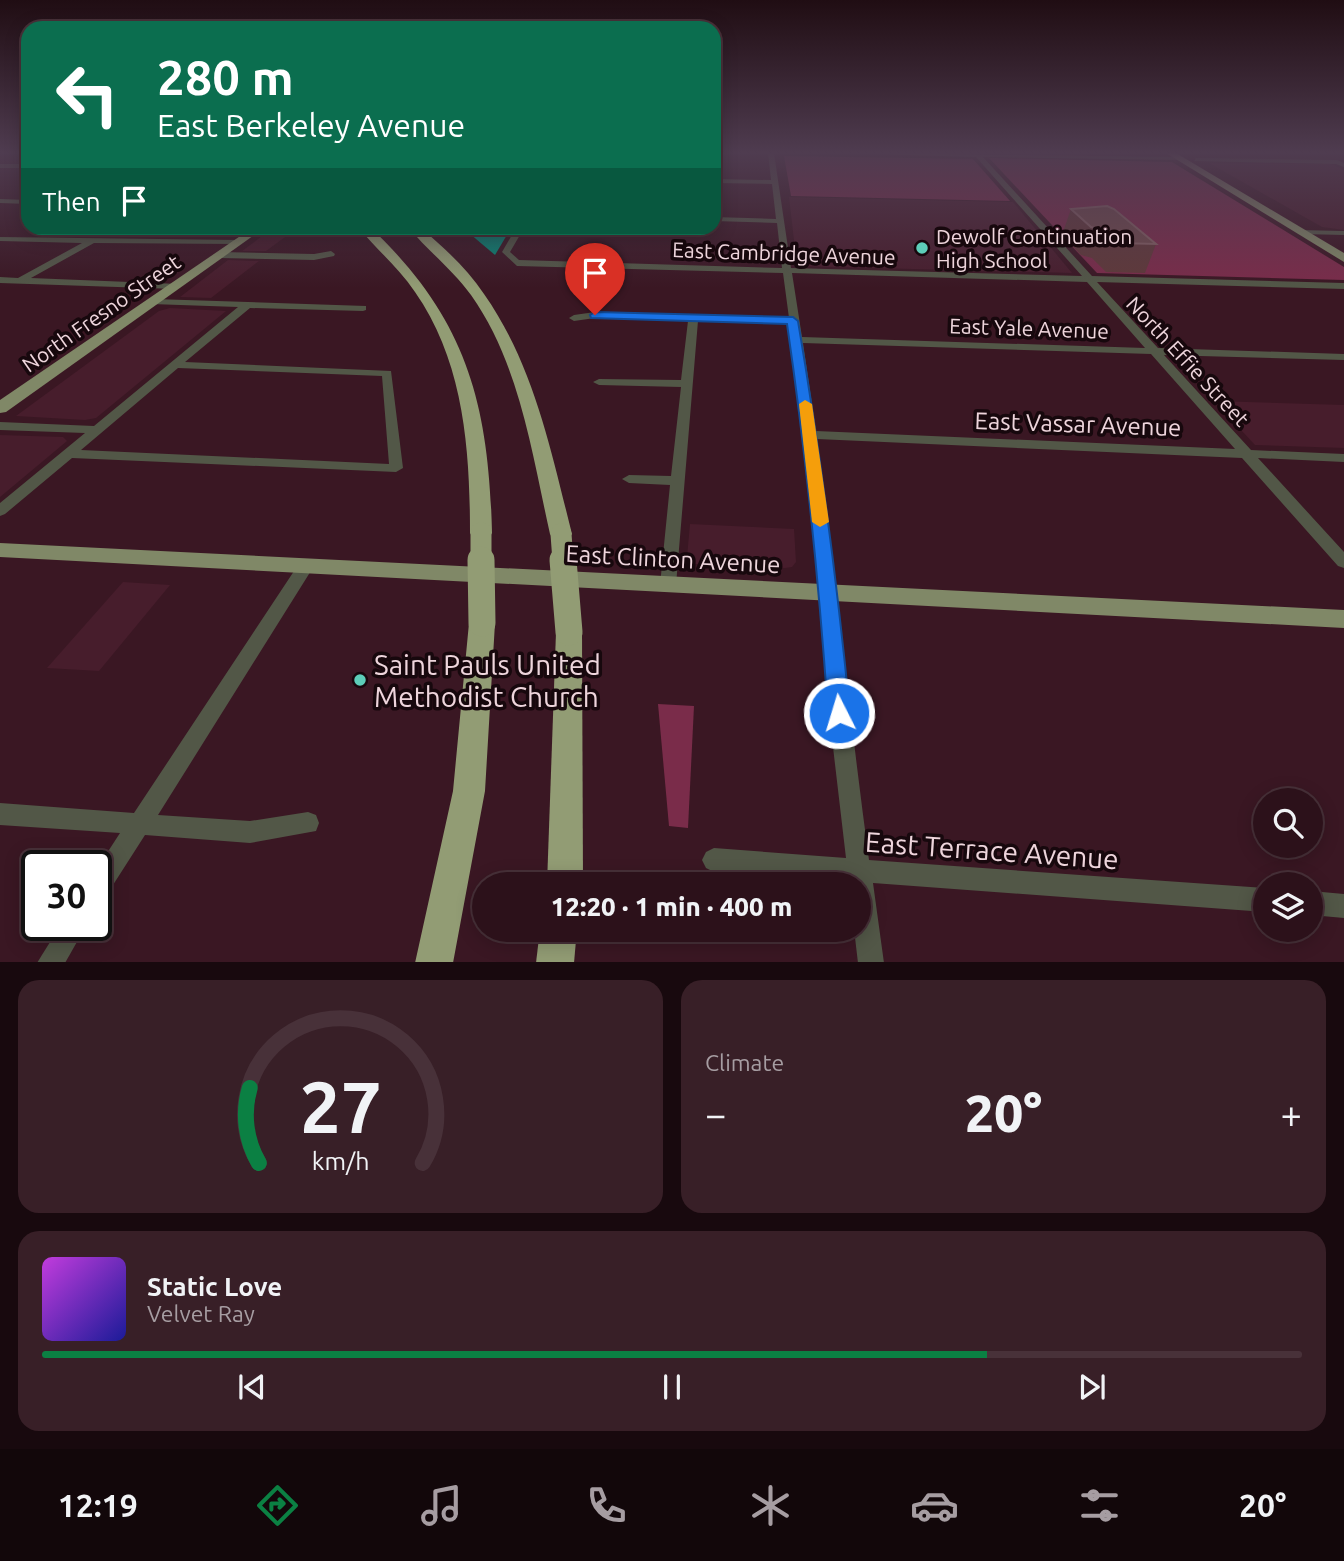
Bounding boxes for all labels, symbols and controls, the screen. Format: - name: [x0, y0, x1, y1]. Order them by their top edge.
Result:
- icon: left: [42, 49, 133, 140]
- text: 280 m: [157, 49, 294, 104]
- text: East Berkeley Avenue: [157, 107, 465, 143]
- icon: arrive: [115, 182, 153, 220]
- text: Then: [42, 187, 101, 216]
- place label: Dewolf Continuation High School: [936, 224, 1132, 272]
- street label: East Cambridge Avenue: [672, 237, 896, 269]
- marker: Dewolf Continuation High School: [914, 240, 930, 256]
- pin: [565, 243, 625, 315]
- street label: North Fresno Street: [17, 249, 185, 377]
- icon: arrive: [576, 254, 614, 292]
- street label: North Effie Street: [1122, 291, 1254, 431]
- street label: East Yale Avenue: [949, 313, 1109, 343]
- street label: East Vassar Avenue: [974, 407, 1182, 441]
- street label: East Clinton Avenue: [565, 540, 781, 578]
- place label: Saint Pauls United Methodist Church: [374, 649, 601, 712]
- marker: Saint Pauls United Methodist Church: [352, 672, 368, 688]
- position arrow: [802, 676, 876, 750]
- map controls: [1253, 788, 1323, 942]
- button: search: [1253, 788, 1323, 858]
- street label: East Terrace Avenue: [864, 826, 1120, 874]
- speed limit sign: 30: [21, 850, 112, 941]
- button: layers: [1253, 872, 1323, 942]
- text: 12:20 · 1 min · 400 m: [551, 892, 792, 921]
- text: Climate: [705, 1050, 784, 1075]
- text: 27: [299, 1065, 382, 1147]
- text: 20°: [965, 1084, 1042, 1142]
- text: −: [705, 1093, 726, 1135]
- text: +: [1281, 1093, 1302, 1135]
- text: km/h: [312, 1146, 369, 1174]
- text: Static Love: [147, 1272, 282, 1301]
- text: Velvet Ray: [147, 1301, 255, 1326]
- icon: previous: [233, 1368, 271, 1406]
- icon: pause: [653, 1368, 691, 1406]
- icon: next: [1073, 1368, 1111, 1406]
- icon: directions: [253, 1481, 302, 1530]
- icon: music: [417, 1481, 466, 1530]
- icon: phone: [582, 1481, 631, 1530]
- icon: climate: [746, 1481, 795, 1530]
- icon: car: [910, 1481, 959, 1530]
- icon: filters: [1075, 1481, 1124, 1530]
- text: 12:19: [58, 1487, 138, 1523]
- text: 20°: [1239, 1487, 1286, 1523]

